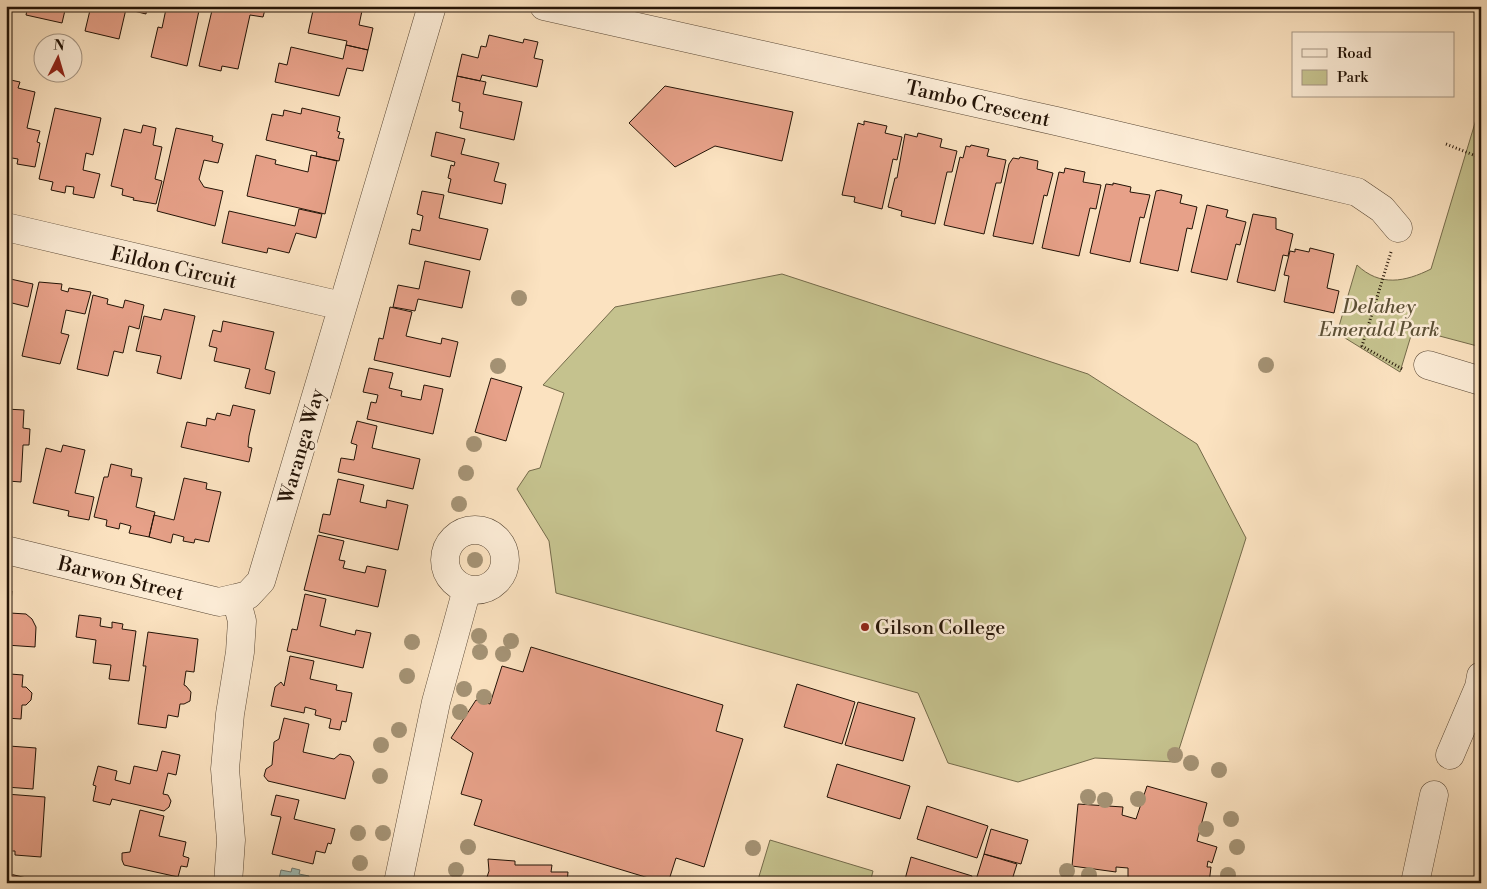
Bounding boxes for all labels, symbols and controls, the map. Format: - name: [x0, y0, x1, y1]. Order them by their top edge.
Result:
- north arrow: [32, 32, 82, 82]
- legend: [1292, 32, 1454, 98]
- text: N: [53, 37, 65, 55]
- text: Road: [1337, 44, 1372, 63]
- text: Park: [1337, 68, 1369, 87]
- street label: Tambo Crescent: [903, 76, 1052, 133]
- street label: Eildon Circuit: [108, 242, 239, 295]
- park label: Delahey Emerald Park: [1318, 295, 1439, 343]
- street label: Waranga Way: [274, 386, 331, 508]
- street label: Barwon Street: [54, 552, 186, 607]
- place label: Gilson College: [875, 616, 1005, 641]
- marker: Gilson College: [859, 621, 871, 633]

